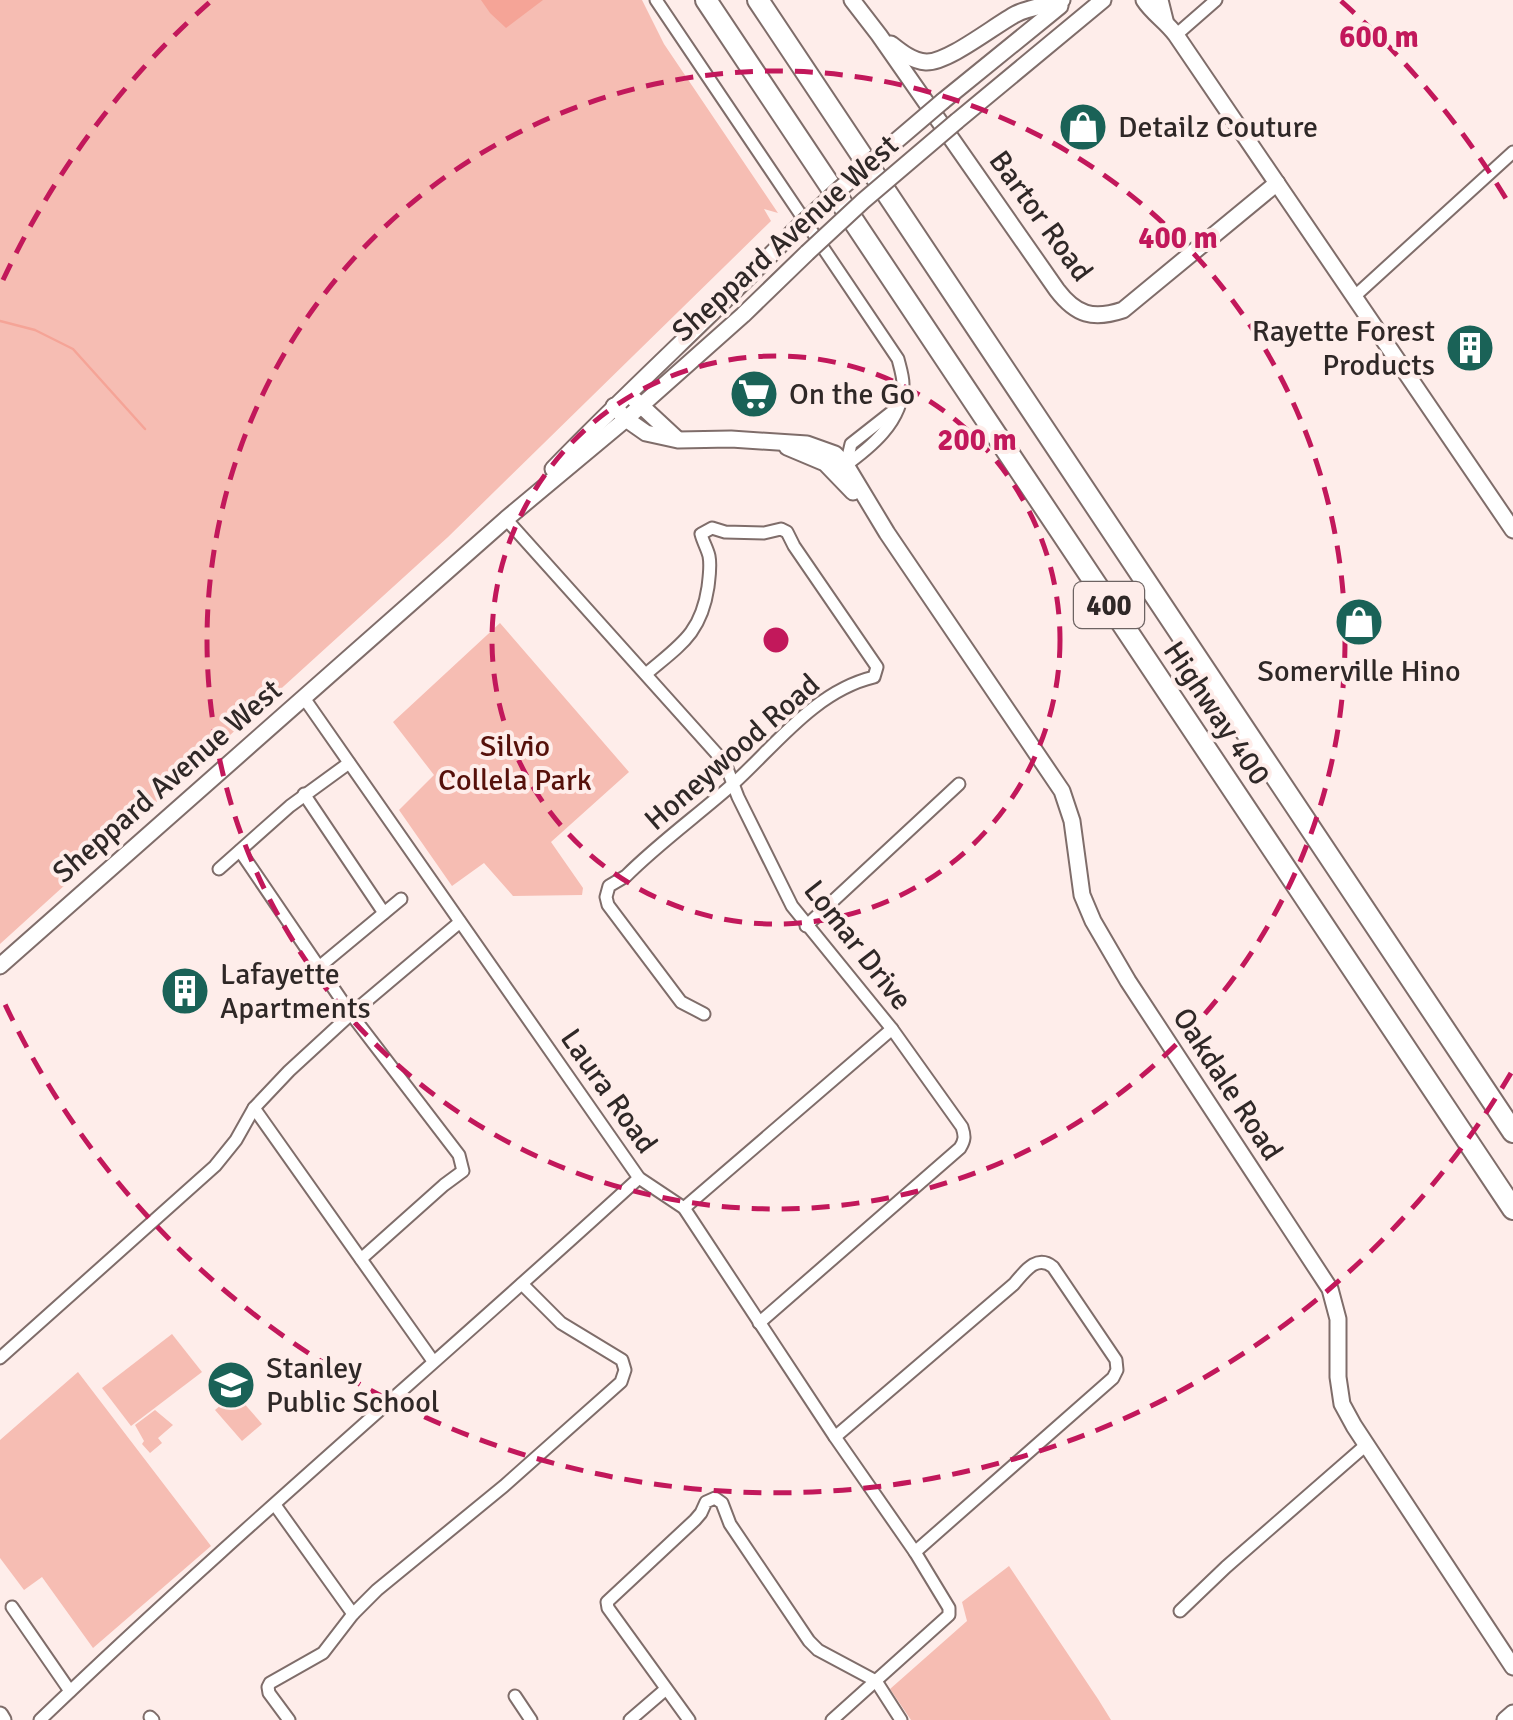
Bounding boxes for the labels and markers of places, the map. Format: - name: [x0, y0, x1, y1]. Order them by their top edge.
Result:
- shop icon: Detailz Couture: [1057, 101, 1109, 153]
- place label: Detailz Couture: [1118, 109, 1318, 146]
- place label: Rayette Forest Products: [1252, 313, 1435, 384]
- building icon: Rayette Forest Products: [1444, 322, 1496, 374]
- supermarket icon: On the Go: [728, 368, 780, 420]
- place label: On the Go: [789, 376, 915, 413]
- shop icon: Somerville Hino: [1333, 596, 1385, 648]
- centre of rings: [758, 622, 794, 658]
- place label: Somerville Hino: [1257, 653, 1461, 690]
- place label: Lafayette Apartments: [220, 956, 371, 1027]
- building icon: Lafayette Apartments: [159, 965, 211, 1017]
- place label: Stanley Public School: [266, 1350, 440, 1421]
- school or university icon: Stanley Public School: [205, 1359, 257, 1411]

